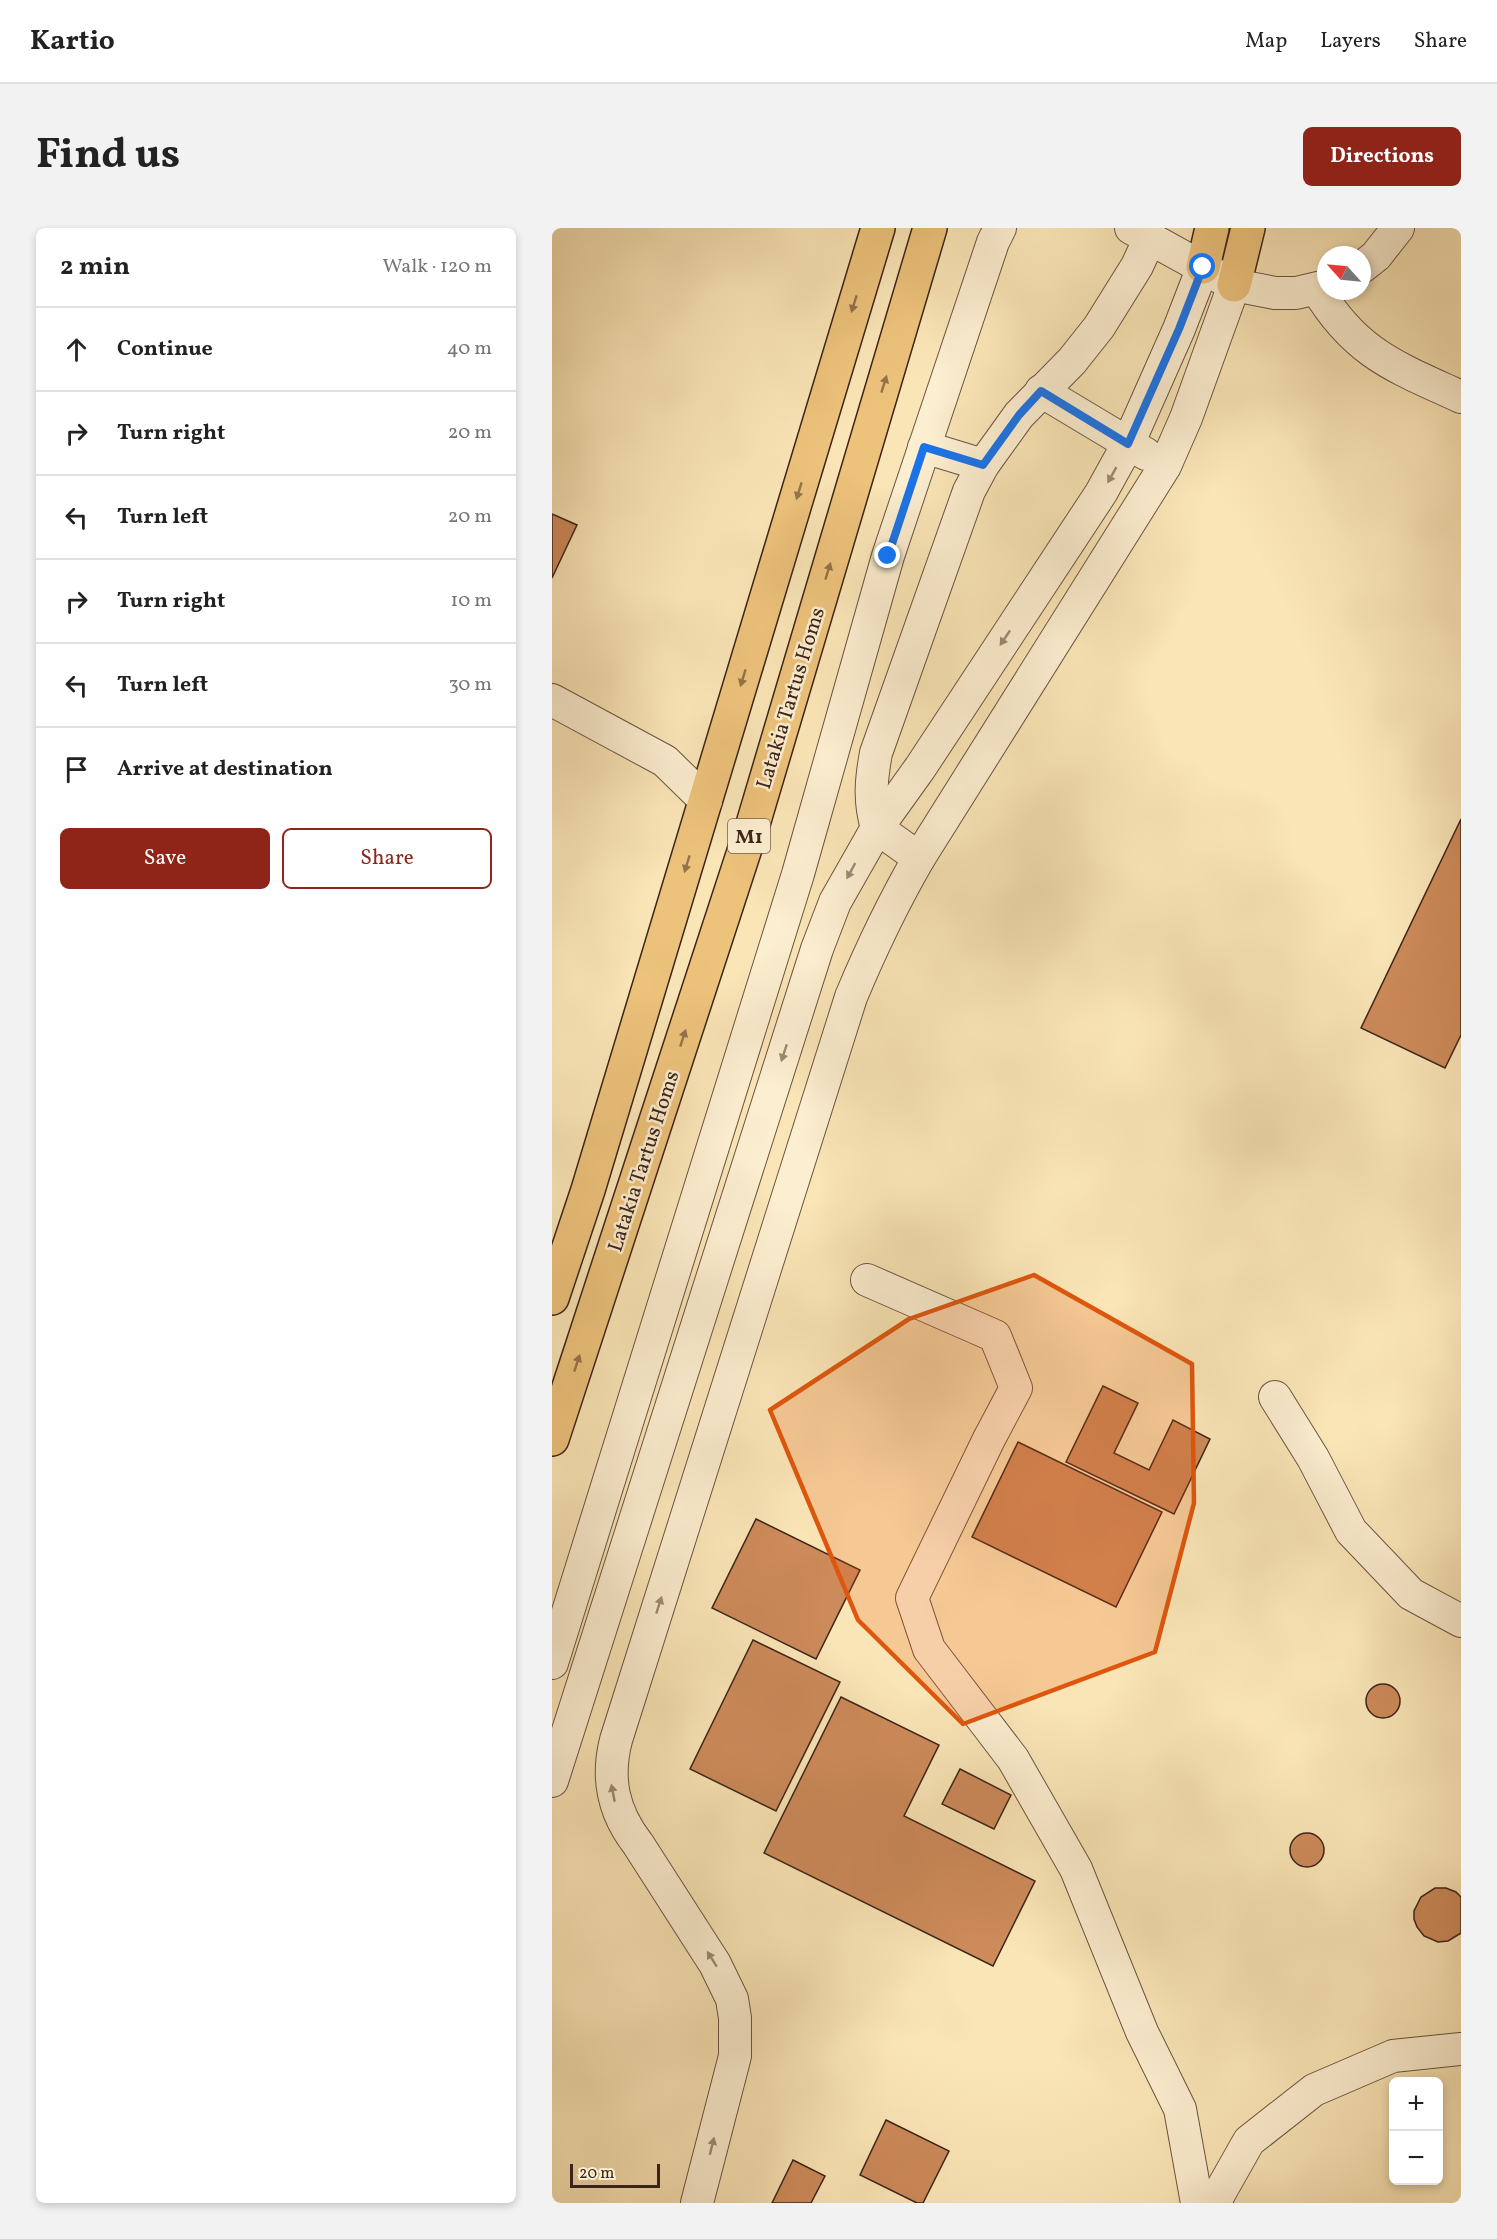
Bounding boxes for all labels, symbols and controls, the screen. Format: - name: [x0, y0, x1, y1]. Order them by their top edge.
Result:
- text: Kartio: [30, 22, 115, 61]
- text: Map: [1245, 27, 1287, 56]
- text: Layers: [1320, 27, 1381, 56]
- text: Share: [1414, 27, 1467, 56]
- text: Find us: [36, 127, 180, 186]
- button: Directions: [1303, 127, 1461, 186]
- north arrow: [1317, 246, 1371, 300]
- text: 2 min: [60, 249, 130, 285]
- text: Walk · 120 m: [383, 253, 492, 281]
- route start: [1189, 253, 1215, 279]
- one-way arrow: [849, 295, 858, 313]
- icon: ahead: [60, 333, 93, 366]
- text: Continue: [117, 334, 213, 365]
- text: 40 m: [447, 335, 492, 363]
- one-way arrow: [880, 375, 889, 393]
- icon: right: [60, 417, 93, 450]
- text: Turn right: [117, 418, 225, 449]
- text: 20 m: [448, 419, 492, 447]
- one-way arrow: [1107, 466, 1117, 483]
- one-way arrow: [794, 482, 803, 500]
- icon: left: [60, 501, 93, 534]
- text: Turn left: [117, 502, 208, 533]
- text: 20 m: [448, 503, 492, 531]
- route end: [874, 542, 900, 568]
- one-way arrow: [824, 562, 833, 580]
- icon: right: [60, 585, 93, 618]
- text: Turn right: [117, 586, 225, 617]
- text: 10 m: [451, 587, 492, 615]
- street label: Latakia Tartus Homs: [750, 604, 833, 793]
- one-way arrow: [1000, 630, 1011, 646]
- icon: left: [60, 669, 93, 702]
- one-way arrow: [738, 669, 747, 687]
- text: Turn left: [117, 670, 208, 701]
- text: 30 m: [448, 671, 492, 699]
- icon: arrive: [60, 753, 93, 786]
- text: Arrive at destination: [117, 754, 333, 785]
- road number: M1: [728, 819, 770, 853]
- button: Save: [60, 828, 270, 889]
- button: Share: [282, 828, 492, 889]
- one-way arrow: [682, 855, 691, 873]
- one-way arrow: [846, 862, 856, 879]
- one-way arrow: [679, 1029, 689, 1047]
- one-way arrow: [778, 1044, 788, 1062]
- street label: Latakia Tartus Homs: [601, 1067, 687, 1256]
- one-way arrow: [573, 1354, 582, 1372]
- one-way arrow: [654, 1596, 664, 1614]
- one-way arrow: [608, 1783, 617, 1802]
- one-way arrow: [707, 1951, 718, 1968]
- map controls: [1389, 2077, 1443, 2185]
- button: +: [1389, 2077, 1443, 2131]
- button: −: [1389, 2131, 1443, 2185]
- one-way arrow: [707, 2137, 717, 2156]
- scale bar: [570, 2161, 660, 2188]
- text: 20 m: [579, 2163, 614, 2185]

